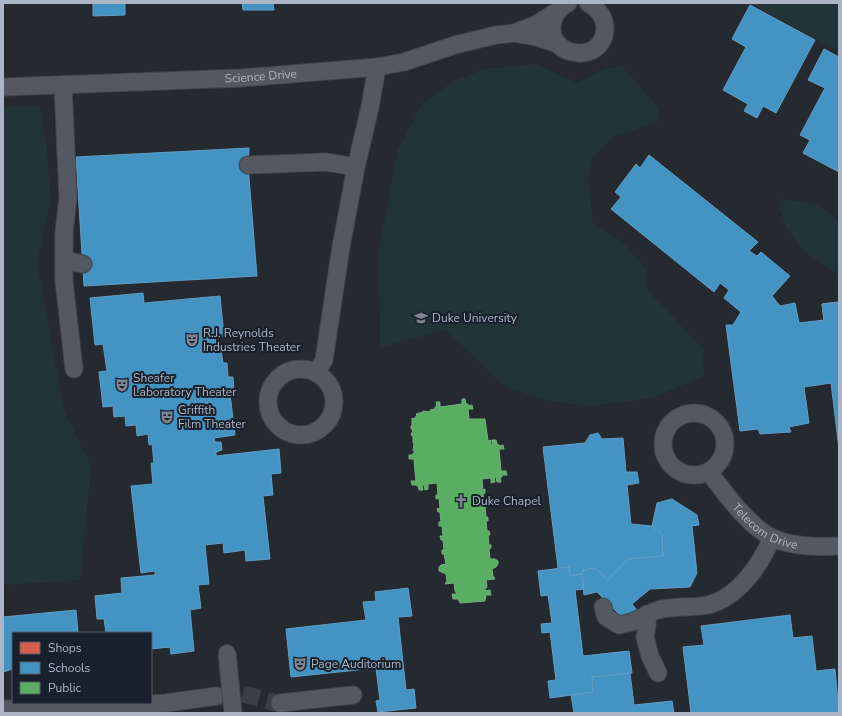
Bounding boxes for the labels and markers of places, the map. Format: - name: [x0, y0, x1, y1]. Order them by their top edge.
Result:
- school or university icon: Duke University: [413, 310, 429, 326]
- place label: Duke University: [432, 310, 518, 326]
- place label: R.J. Reynolds Industries Theater: [203, 325, 301, 355]
- theatre icon: R.J. Reynolds Industries Theater: [184, 332, 200, 348]
- place label: Sheafer Laboratory Theater: [133, 370, 237, 400]
- theatre icon: Sheafer Laboratory Theater: [114, 377, 130, 393]
- place label: Griffith Film Theater: [178, 402, 247, 432]
- theatre icon: Griffith Film Theater: [159, 409, 175, 425]
- church icon: Duke Chapel: [453, 493, 469, 509]
- place label: Duke Chapel: [472, 493, 542, 509]
- theatre icon: Page Auditorium: [292, 656, 308, 672]
- place label: Page Auditorium: [311, 656, 401, 672]

